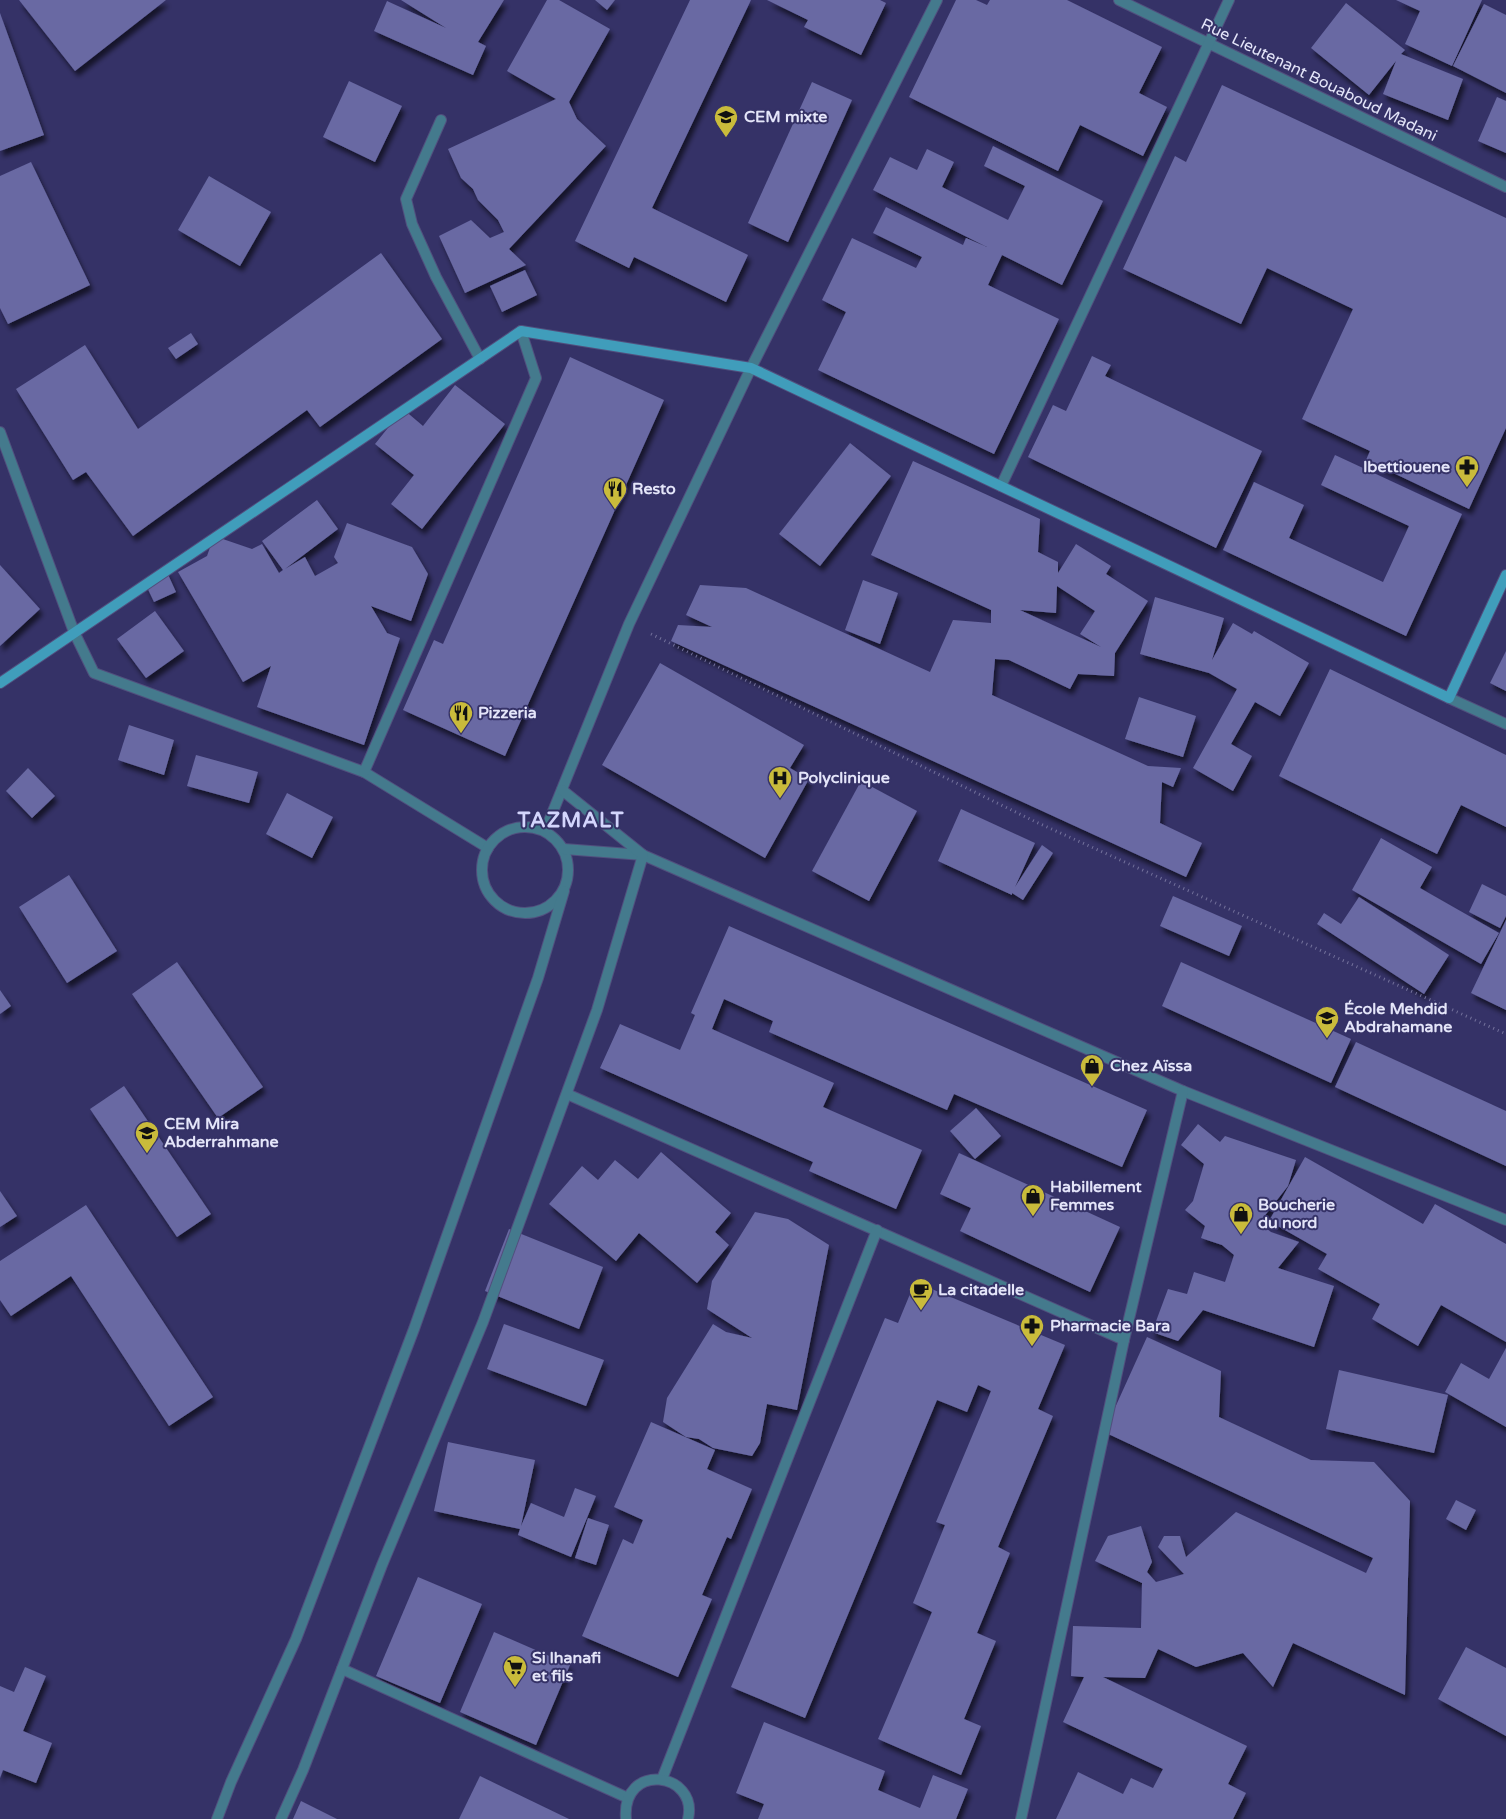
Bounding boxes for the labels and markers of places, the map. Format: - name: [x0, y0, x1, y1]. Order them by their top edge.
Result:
- school or university icon: CEM mixte: [713, 104, 739, 138]
- place label: CEM mixte: [744, 107, 827, 127]
- pharmacy icon: Ibettiouene: [1454, 454, 1480, 488]
- place label: Ibettiouene: [1363, 457, 1450, 477]
- restaurant icon: Resto: [602, 476, 628, 510]
- place label: Resto: [632, 479, 676, 499]
- restaurant icon: Pizzeria: [448, 700, 474, 734]
- place label: Pizzeria: [478, 703, 537, 723]
- hospital icon: Polyclinique: [767, 765, 793, 799]
- place label: Polyclinique: [798, 768, 890, 788]
- place label: École Mehdid Abdrahamane: [1344, 999, 1452, 1037]
- school or university icon: École Mehdid Abdrahamane: [1314, 1005, 1340, 1039]
- shop icon: Chez Aïssa: [1079, 1053, 1105, 1087]
- place label: Chez Aïssa: [1110, 1056, 1192, 1076]
- place label: CEM Mira Abderrahmane: [164, 1114, 279, 1152]
- school or university icon: CEM Mira Abderrahmane: [134, 1120, 160, 1154]
- place label: Habillement Femmes: [1050, 1177, 1142, 1215]
- shop icon: Habillement Femmes: [1020, 1183, 1046, 1217]
- place label: Boucherie du nord: [1258, 1195, 1335, 1233]
- shop icon: Boucherie du nord: [1228, 1201, 1254, 1235]
- cafe icon: La citadelle: [908, 1277, 934, 1311]
- place label: La citadelle: [938, 1280, 1024, 1300]
- pharmacy icon: Pharmacie Bara: [1019, 1313, 1045, 1347]
- place label: Pharmacie Bara: [1050, 1316, 1170, 1336]
- place label: Si lhanafi et fils: [532, 1648, 601, 1686]
- supermarket icon: Si lhanafi et fils: [502, 1654, 528, 1688]

